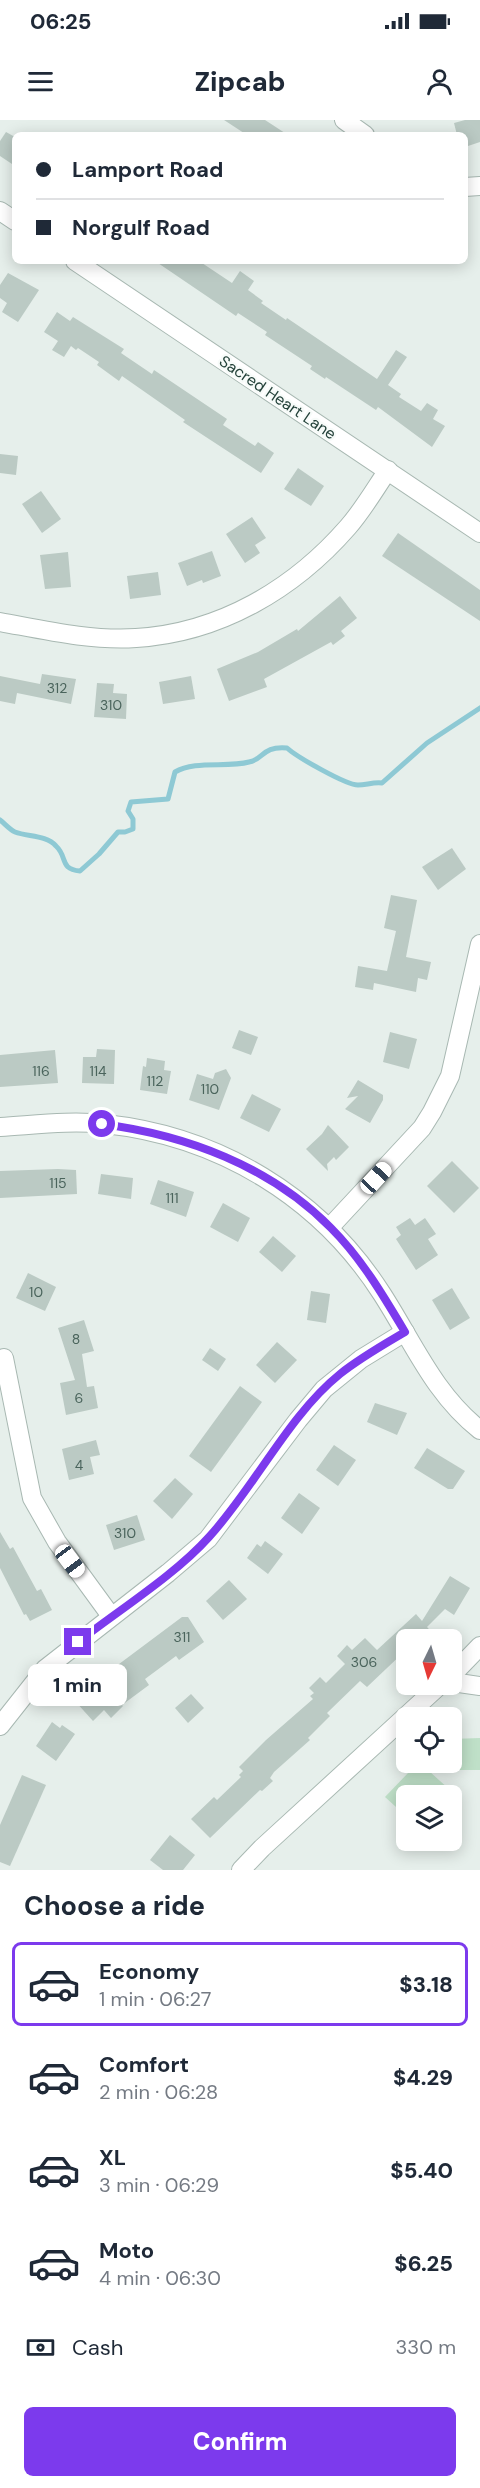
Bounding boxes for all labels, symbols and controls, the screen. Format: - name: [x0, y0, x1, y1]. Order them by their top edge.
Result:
- text: 06:25: [30, 7, 91, 36]
- text: Zipcab: [194, 64, 286, 99]
- icon: menu: [24, 65, 57, 98]
- icon: person: [423, 65, 456, 98]
- text: Lamport Road: [72, 155, 223, 184]
- text: Norgulf Road: [72, 213, 210, 242]
- street label: Sacred Heart Lane: [215, 350, 340, 444]
- house number: 312: [47, 679, 67, 697]
- house number: 310: [100, 696, 122, 714]
- house number: 116: [32, 1062, 50, 1080]
- house number: 114: [89, 1062, 107, 1080]
- house number: 112: [147, 1072, 163, 1090]
- house number: 110: [201, 1080, 219, 1098]
- route start: [88, 1110, 115, 1137]
- car: [357, 1159, 395, 1197]
- house number: 115: [49, 1174, 67, 1192]
- house number: 111: [165, 1189, 179, 1207]
- house number: 10: [29, 1283, 43, 1301]
- house number: 8: [72, 1330, 80, 1348]
- house number: 6: [75, 1389, 83, 1407]
- house number: 4: [75, 1456, 84, 1474]
- house number: 310: [114, 1524, 136, 1542]
- car: [52, 1541, 88, 1581]
- route end: [64, 1628, 91, 1655]
- house number: 311: [174, 1628, 190, 1646]
- north arrow: [396, 1629, 462, 1695]
- map controls: [396, 1629, 462, 1851]
- house number: 306: [351, 1653, 377, 1671]
- callout: 1 min: [28, 1663, 128, 1705]
- text: 1 min: [53, 1672, 102, 1698]
- button: locate: [396, 1707, 462, 1773]
- button: layers: [396, 1785, 462, 1851]
- text: Choose a ride: [24, 1888, 205, 1923]
- icon: car: [27, 1957, 81, 2011]
- text: Economy: [99, 1957, 199, 1986]
- text: $3.18: [399, 1970, 453, 1999]
- text: 1 min · 06:27: [99, 1986, 211, 2012]
- icon: car: [27, 2050, 81, 2104]
- text: Comfort: [99, 2050, 189, 2079]
- text: $4.29: [393, 2063, 453, 2092]
- text: 2 min · 06:28: [99, 2079, 218, 2105]
- icon: car: [27, 2143, 81, 2197]
- text: XL: [99, 2143, 126, 2172]
- text: $5.40: [390, 2156, 453, 2185]
- text: 3 min · 06:29: [99, 2172, 219, 2198]
- icon: car: [27, 2236, 81, 2290]
- text: Moto: [99, 2236, 154, 2265]
- text: $6.25: [394, 2249, 453, 2278]
- text: 4 min · 06:30: [99, 2265, 221, 2291]
- icon: cash: [24, 2331, 57, 2364]
- text: Cash: [72, 2333, 123, 2362]
- text: 330 m: [396, 2334, 456, 2360]
- button: Confirm: [24, 2407, 456, 2476]

